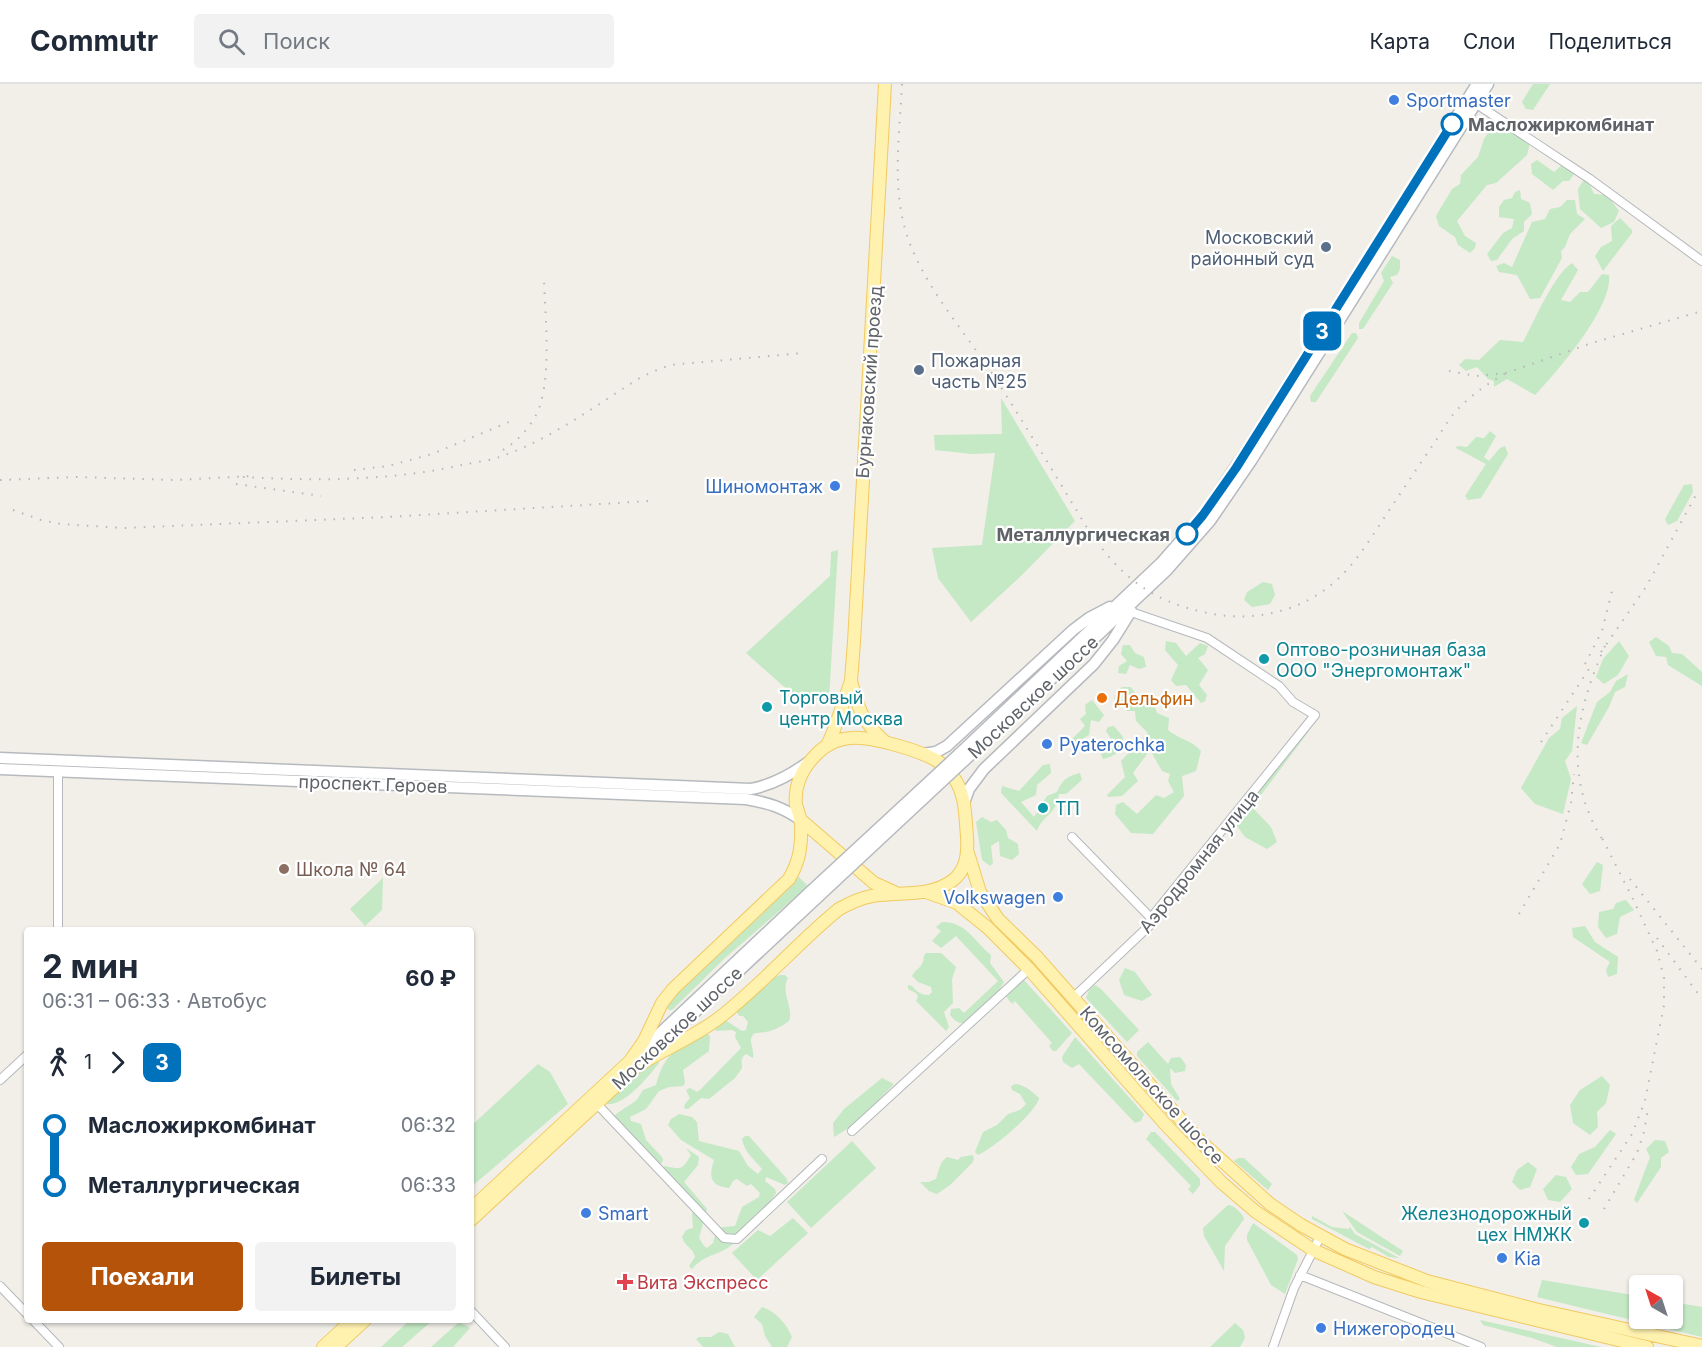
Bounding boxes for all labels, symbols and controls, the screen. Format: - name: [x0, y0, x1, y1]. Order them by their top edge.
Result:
- search box: [194, 14, 614, 68]
- text: Commutr: [30, 24, 158, 58]
- icon: search: [215, 25, 248, 58]
- text: Поиск: [263, 28, 330, 54]
- text: Карта: [1370, 29, 1430, 54]
- text: Слои: [1463, 29, 1515, 54]
- text: Поделиться: [1548, 29, 1672, 54]
- place label: Sportmaster: [1406, 90, 1511, 111]
- marker: Sportmaster: [1387, 93, 1401, 107]
- marker: Масложиркомбинат: [1441, 113, 1463, 135]
- place label: Масложиркомбинат: [1468, 114, 1654, 135]
- place label: Московский районный суд: [1190, 227, 1314, 269]
- marker: Московский районный суд: [1319, 240, 1333, 254]
- street label: Бурнаковский проезд: [852, 285, 886, 479]
- line badge: 3: [1302, 312, 1342, 350]
- text: 3: [1315, 319, 1329, 344]
- place label: Пожарная часть №25: [931, 350, 1027, 392]
- marker: Пожарная часть №25: [912, 363, 926, 377]
- place label: Шиномонтаж: [705, 476, 823, 497]
- marker: Шиномонтаж: [828, 479, 842, 493]
- marker: Металлургическая: [1176, 523, 1198, 545]
- place label: Металлургическая: [997, 524, 1170, 545]
- street label: Московское шоссе: [964, 631, 1102, 763]
- place label: Оптово-розничная база ООО "Энергомонтаж": [1276, 639, 1486, 681]
- marker: Оптово-розничная база ООО "Энергомонтаж": [1257, 652, 1271, 666]
- place label: Торговый центр Москва: [779, 687, 903, 729]
- place label: Дельфин: [1114, 688, 1193, 709]
- marker: Дельфин: [1095, 691, 1109, 705]
- marker: Торговый центр Москва: [760, 700, 774, 714]
- place label: Pyaterochka: [1059, 734, 1165, 755]
- marker: Pyaterochka: [1040, 737, 1054, 751]
- street label: проспект Героев: [298, 771, 448, 797]
- street label: Аэродромная улица: [1135, 785, 1263, 937]
- place label: ТП: [1055, 798, 1080, 819]
- marker: ТП: [1036, 801, 1050, 815]
- place label: Школа № 64: [296, 859, 406, 880]
- marker: Школа № 64: [277, 862, 291, 876]
- place label: Volkswagen: [943, 887, 1046, 908]
- marker: Volkswagen: [1051, 890, 1065, 904]
- text: 2 мин: [42, 946, 139, 986]
- street label: Московское шоссе: [608, 962, 746, 1094]
- text: 60 ₽: [405, 965, 456, 991]
- text: 06:31 – 06:33 · Автобус: [42, 989, 267, 1013]
- street label: Комсомольское шоссе: [1076, 1002, 1228, 1168]
- icon: walk: [42, 1046, 75, 1079]
- icon: forward: [101, 1046, 134, 1079]
- text: 1: [84, 1050, 92, 1074]
- text: 3: [155, 1050, 169, 1075]
- text: Масложиркомбинат: [88, 1112, 316, 1138]
- text: 06:32: [401, 1113, 456, 1137]
- text: Металлургическая: [88, 1172, 300, 1198]
- text: 06:33: [401, 1173, 456, 1197]
- place label: Smart: [598, 1203, 648, 1224]
- place label: Железнодорожный цех НМЖК: [1401, 1203, 1572, 1245]
- marker: Smart: [579, 1206, 593, 1220]
- marker: Железнодорожный цех НМЖК: [1577, 1216, 1591, 1230]
- button: Поехали: [42, 1242, 243, 1311]
- button: Билеты: [255, 1242, 456, 1311]
- place label: Kia: [1514, 1248, 1541, 1269]
- marker: Kia: [1495, 1251, 1509, 1265]
- place label: Вита Экспресс: [637, 1272, 768, 1293]
- marker: Вита Экспресс: [618, 1275, 632, 1289]
- north arrow: [1629, 1275, 1683, 1329]
- map controls: [1629, 1275, 1683, 1329]
- place label: Нижегородец: [1333, 1318, 1455, 1339]
- marker: Нижегородец: [1314, 1321, 1328, 1335]

